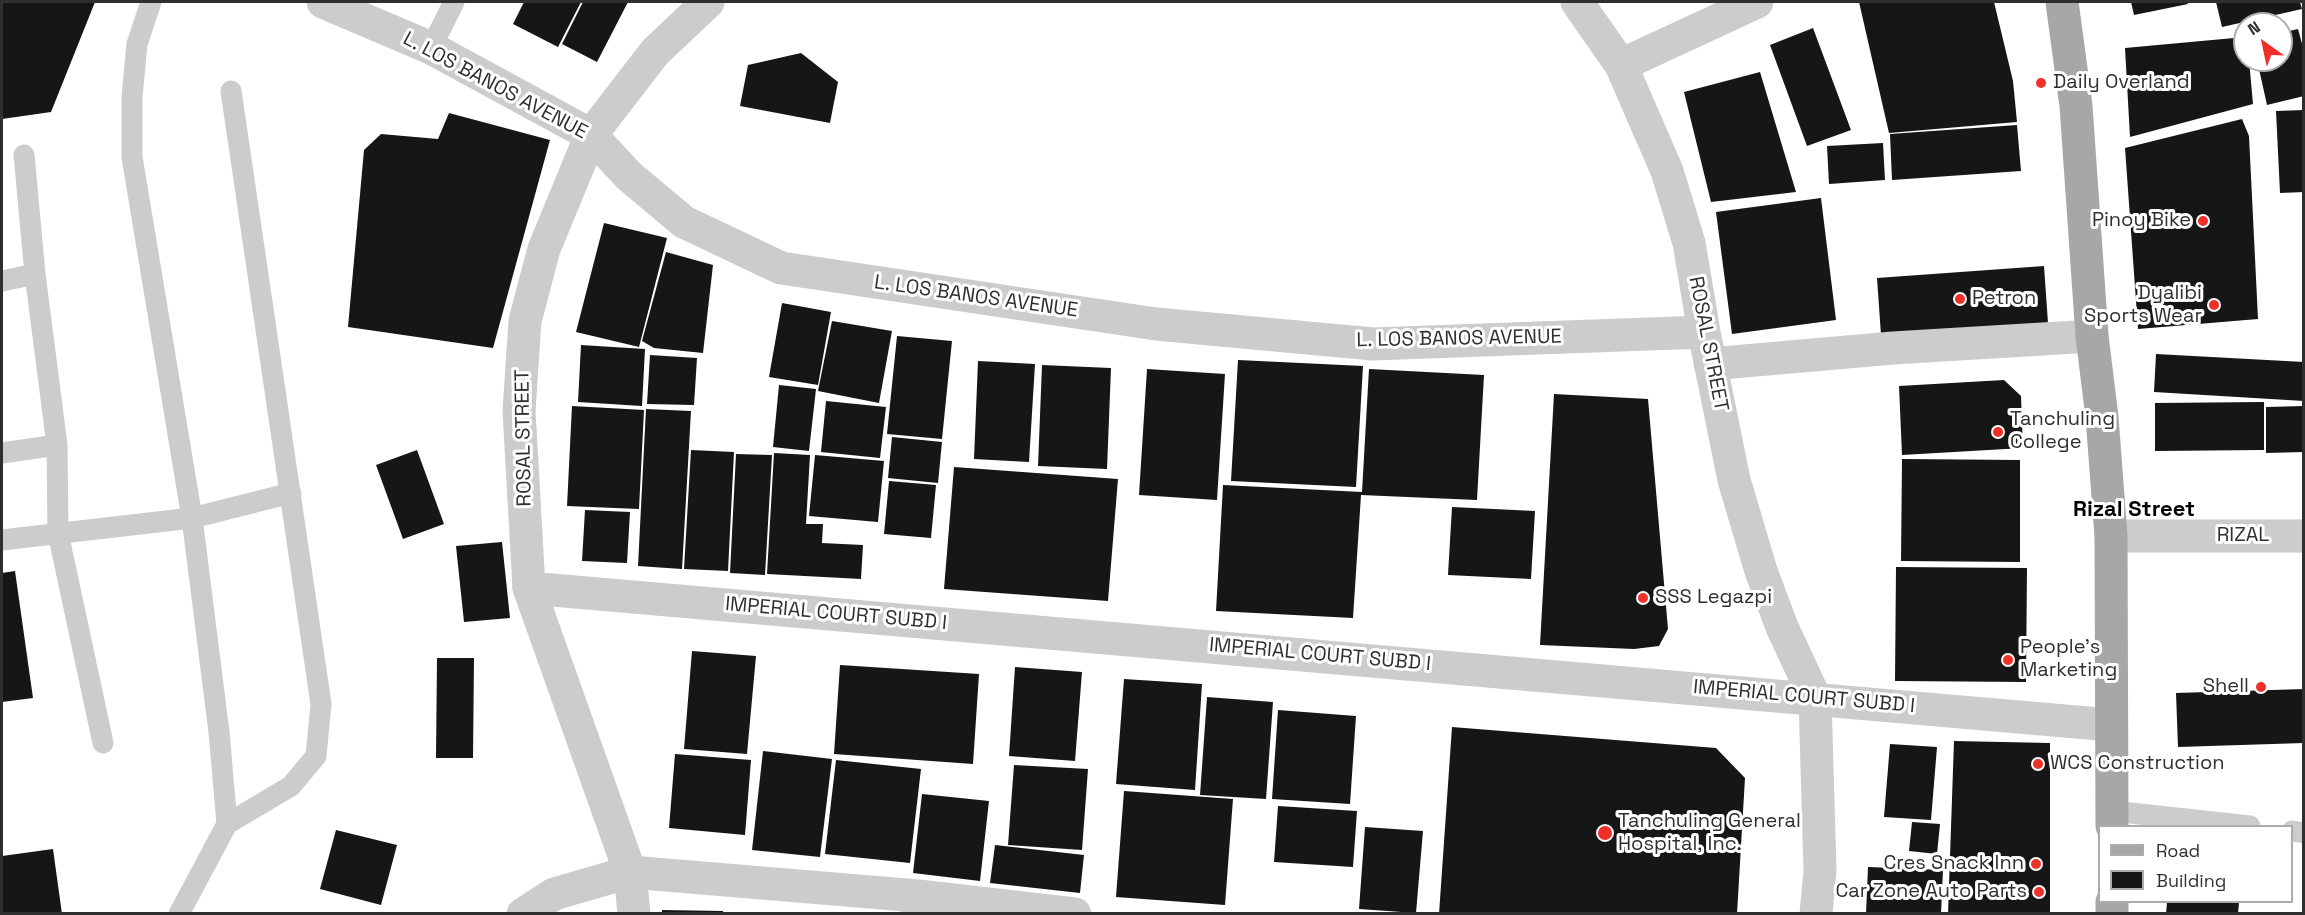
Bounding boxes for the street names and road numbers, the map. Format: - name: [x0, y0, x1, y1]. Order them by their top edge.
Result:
- street label: L. LOS BANOS AVENUE: [399, 27, 591, 145]
- street label: L. LOS BANOS AVENUE: [873, 271, 1079, 323]
- street label: ROSAL STREET: [1683, 274, 1733, 414]
- street label: L. LOS BANOS AVENUE: [1356, 325, 1562, 353]
- street label: ROSAL STREET: [511, 369, 537, 507]
- street label: RIZAL: [2217, 524, 2269, 548]
- street label: IMPERIAL COURT SUBD I: [724, 592, 948, 636]
- street label: IMPERIAL COURT SUBD I: [1208, 633, 1432, 677]
- street label: IMPERIAL COURT SUBD I: [1692, 675, 1916, 719]

